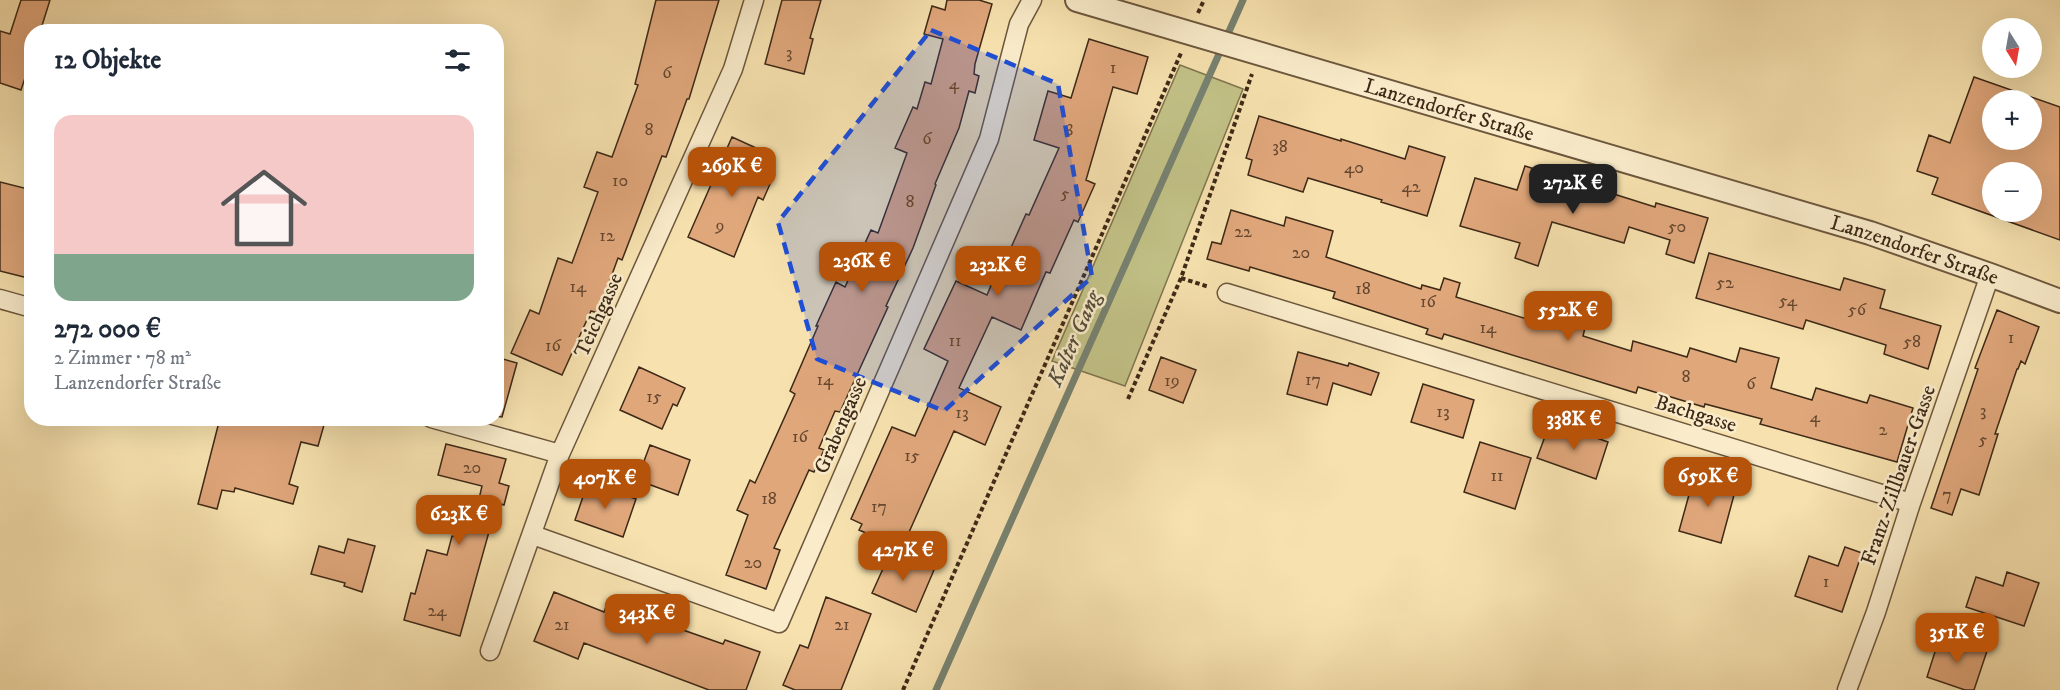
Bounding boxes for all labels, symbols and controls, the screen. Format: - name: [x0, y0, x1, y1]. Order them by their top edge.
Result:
- north arrow: [1982, 18, 2042, 78]
- map controls: [1982, 18, 2042, 222]
- house number: 3: [786, 42, 792, 64]
- text: 12 Objekte: [54, 44, 161, 77]
- icon: filters: [441, 44, 474, 77]
- house number: 1: [1110, 57, 1116, 79]
- house number: 6: [662, 62, 672, 84]
- house number: 4: [949, 73, 960, 95]
- street label: Lanzendorfer Straße: [1361, 73, 1537, 148]
- button: +: [1982, 90, 2042, 150]
- house number: 3: [1067, 116, 1073, 138]
- house number: 8: [644, 119, 654, 141]
- house number: 6: [922, 128, 932, 150]
- house number: 38: [1272, 136, 1288, 158]
- pin: 269K €: [683, 147, 781, 198]
- icon: home: [210, 154, 318, 262]
- text: 269K €: [702, 154, 762, 179]
- house number: 40: [1344, 157, 1364, 179]
- button: −: [1982, 162, 2042, 222]
- pin: 272K €: [1524, 164, 1622, 215]
- house number: 10: [612, 170, 628, 192]
- text: 272K €: [1543, 171, 1603, 196]
- house number: 42: [1401, 176, 1421, 198]
- house number: 5: [1061, 183, 1070, 205]
- house number: 8: [905, 191, 915, 213]
- street label: Lanzendorfer Straße: [1827, 210, 2002, 291]
- house number: 9: [715, 215, 724, 237]
- house number: 50: [1668, 216, 1686, 238]
- house number: 22: [1234, 221, 1252, 243]
- house number: 12: [599, 225, 615, 247]
- pin: 236K €: [813, 242, 911, 293]
- house number: 20: [1292, 242, 1310, 264]
- pin: 232K €: [949, 246, 1047, 297]
- text: 236K €: [833, 249, 891, 274]
- text: 232K €: [969, 253, 1027, 278]
- street label: Teichgasse: [569, 269, 629, 362]
- house number: 52: [1716, 272, 1734, 294]
- house number: 14: [570, 276, 587, 298]
- house number: 18: [1355, 278, 1371, 300]
- water label: Kalter Gang: [1041, 285, 1108, 392]
- house number: 54: [1779, 290, 1798, 312]
- house number: 16: [1420, 291, 1437, 313]
- pin: 552K €: [1519, 291, 1617, 342]
- text: 552K €: [1538, 298, 1598, 323]
- house number: 56: [1848, 299, 1867, 321]
- text: 272 000 €: [54, 313, 161, 346]
- house number: 14: [1480, 317, 1497, 339]
- house number: 1: [2008, 327, 2014, 349]
- house number: 11: [948, 330, 962, 352]
- house number: 58: [1903, 331, 1921, 353]
- house number: 16: [545, 335, 562, 357]
- text: 2 Zimmer · 78 m²: [54, 346, 191, 371]
- house number: 8: [1681, 366, 1691, 388]
- house number: 14: [817, 369, 834, 391]
- house number: 17: [1305, 369, 1321, 391]
- house number: 19: [1164, 370, 1180, 392]
- text: Lanzendorfer Straße: [54, 371, 221, 396]
- street label: Grabengasse: [809, 373, 873, 478]
- house number: 6: [1746, 373, 1756, 395]
- street label: Franz-Zillbauer-Gasse: [1856, 381, 1942, 569]
- house number: 15: [646, 386, 662, 408]
- street label: Bachgasse: [1652, 389, 1740, 439]
- pin: 338K €: [1525, 400, 1623, 451]
- house number: 3: [1980, 400, 1986, 422]
- house number: 13: [1436, 401, 1450, 423]
- house number: 13: [955, 402, 969, 424]
- house number: 4: [1810, 406, 1821, 428]
- text: 338K €: [1547, 407, 1602, 432]
- house number: 2: [1879, 419, 1888, 441]
- house number: 16: [792, 426, 809, 448]
- house number: 5: [1979, 429, 1988, 451]
- house number: 15: [904, 445, 920, 467]
- house number: 20: [463, 457, 481, 479]
- pin: 659K €: [1659, 457, 1757, 508]
- pin: 407K €: [556, 459, 654, 510]
- text: 659K €: [1678, 464, 1738, 489]
- house number: 11: [1490, 465, 1504, 487]
- text: 407K €: [574, 466, 636, 491]
- house number: 7: [1942, 484, 1952, 506]
- house number: 18: [761, 488, 777, 510]
- pin: 623K €: [410, 495, 508, 546]
- house number: 17: [871, 496, 887, 518]
- text: 623K €: [430, 502, 488, 527]
- pin: 427K €: [854, 531, 952, 582]
- text: 427K €: [872, 538, 934, 563]
- house number: 20: [744, 552, 762, 574]
- house number: 1: [1823, 571, 1829, 593]
- pin: 343K €: [598, 594, 696, 645]
- house number: 24: [427, 600, 447, 622]
- text: 343K €: [619, 601, 675, 626]
- pin: 351K €: [1908, 613, 2006, 664]
- house number: 21: [554, 614, 570, 636]
- house number: 21: [834, 614, 850, 636]
- text: 351K €: [1930, 620, 1984, 645]

